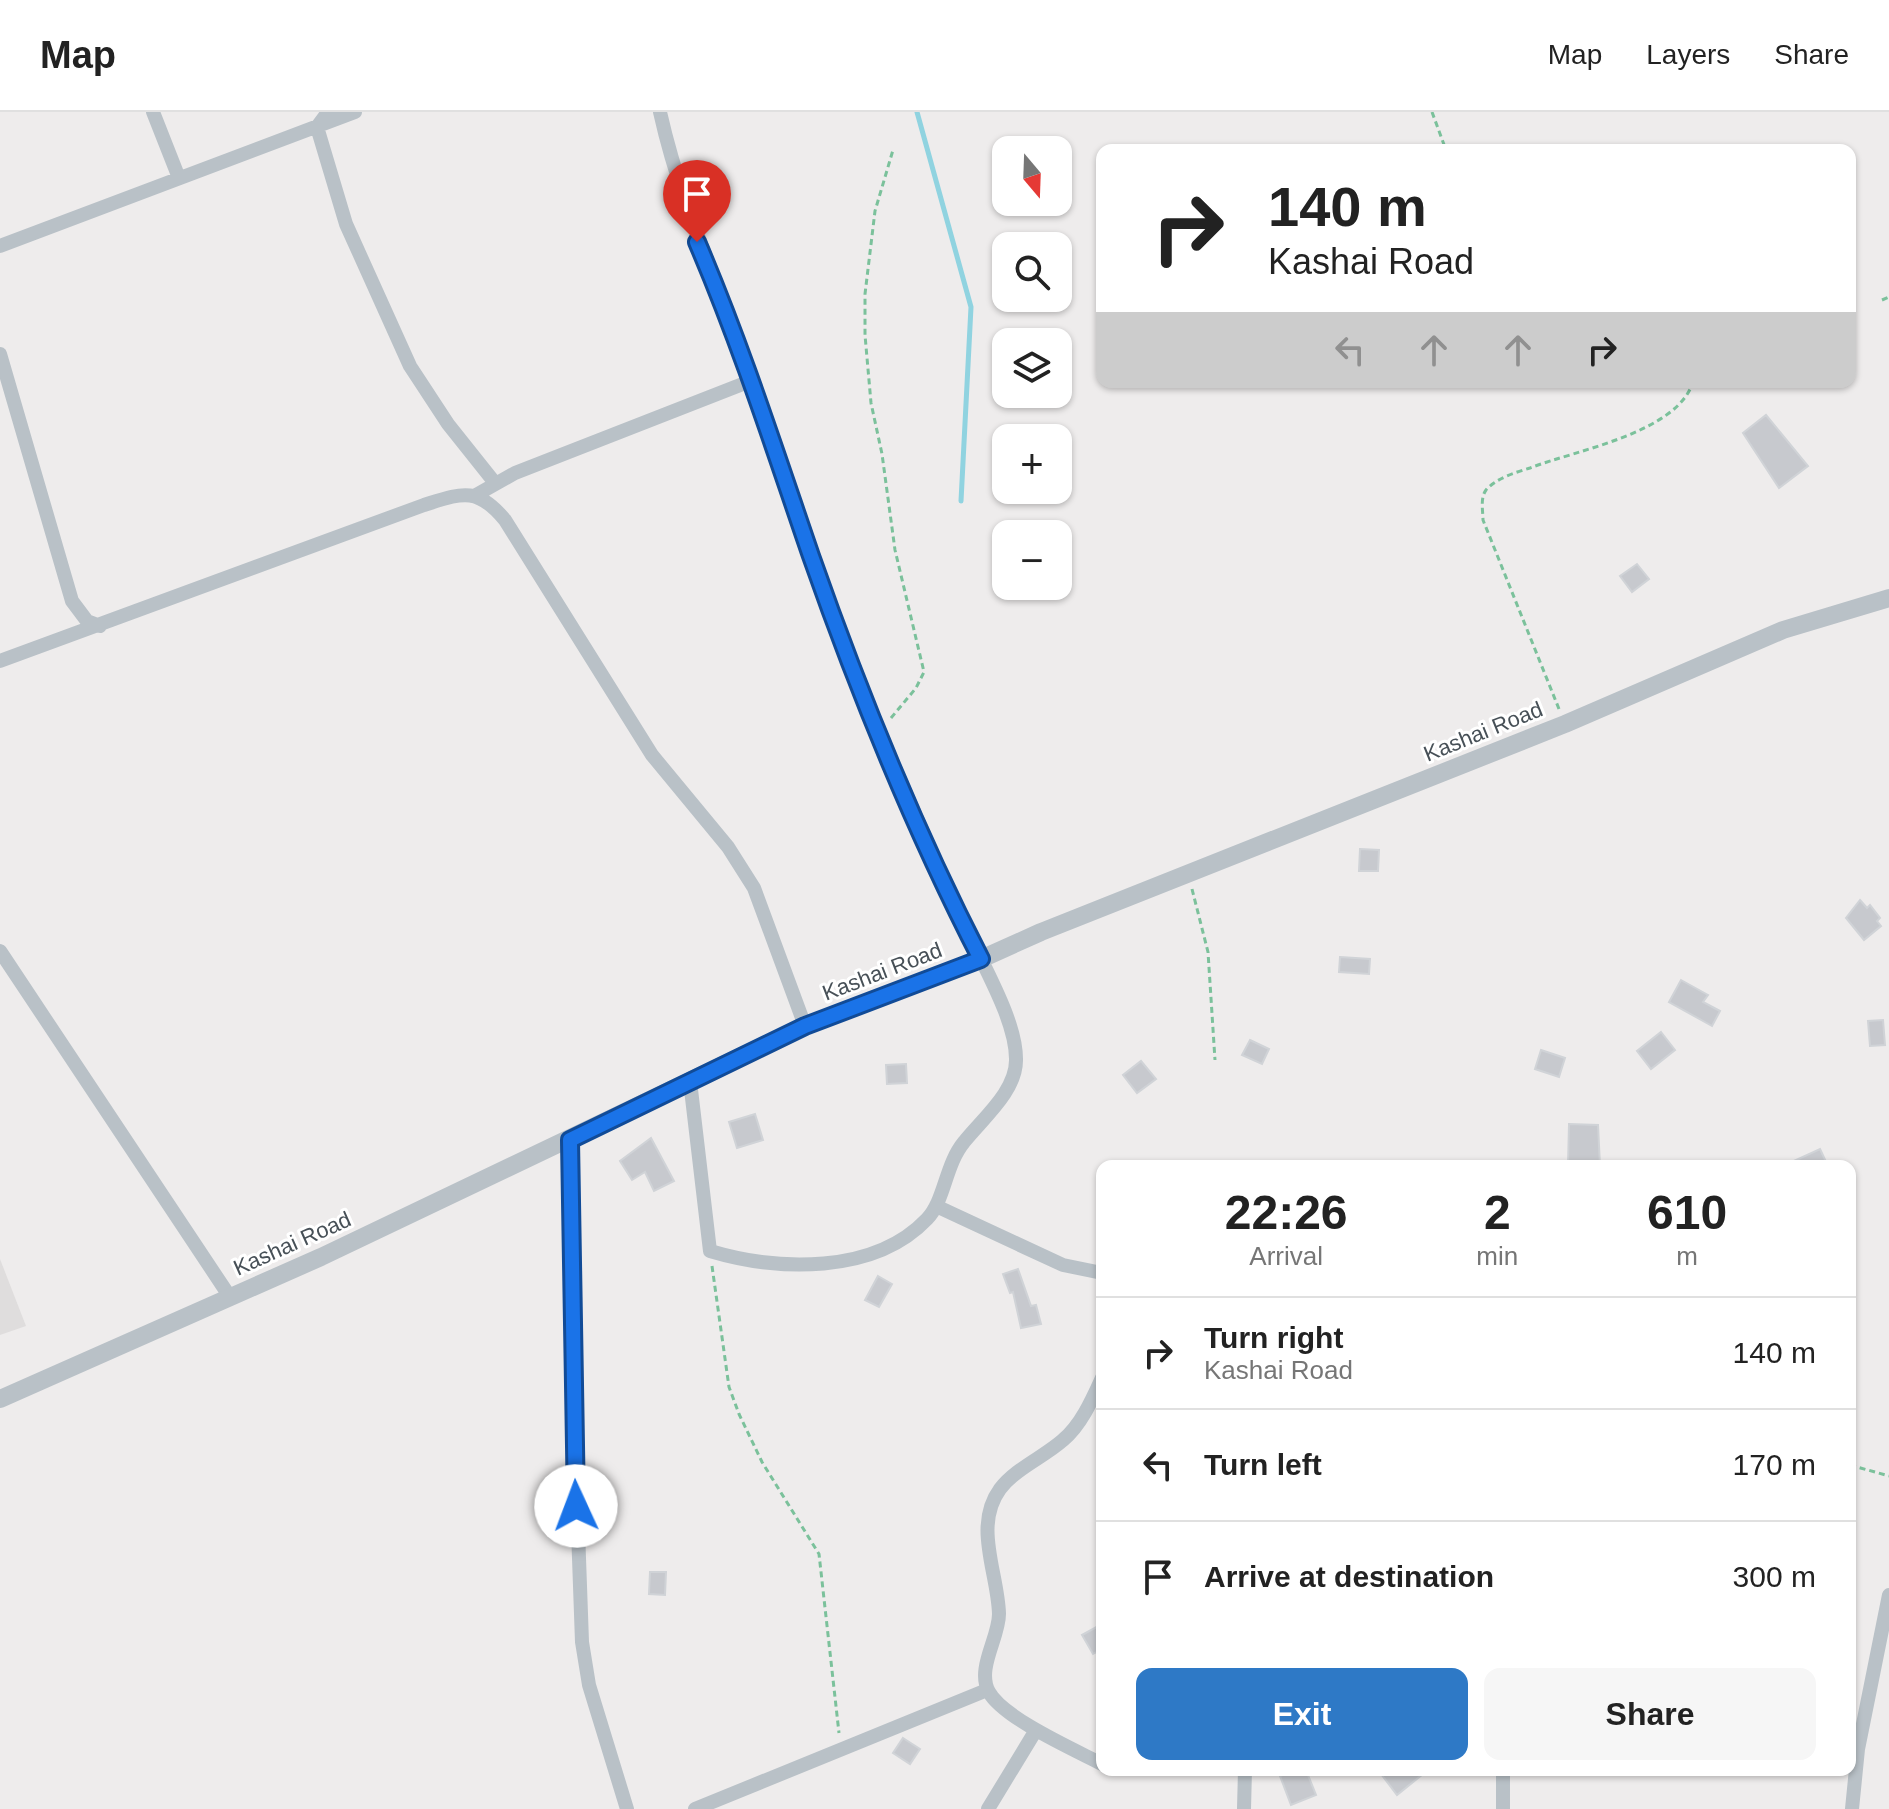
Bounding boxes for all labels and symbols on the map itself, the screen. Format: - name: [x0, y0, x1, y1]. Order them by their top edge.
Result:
- north arrow: [992, 136, 1072, 216]
- pin: [663, 160, 731, 242]
- street label: Kashai Road: [1420, 696, 1546, 767]
- street label: Kashai Road: [819, 937, 945, 1006]
- street label: Kashai Road: [230, 1206, 355, 1280]
- position arrow: [534, 1464, 618, 1548]

